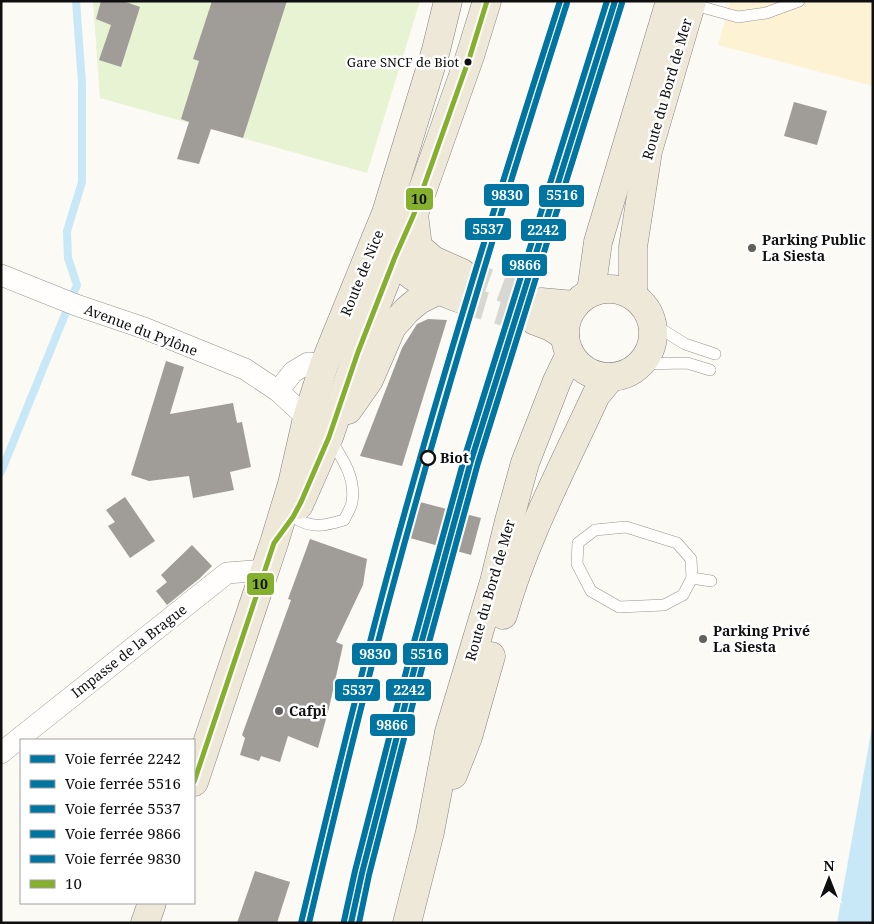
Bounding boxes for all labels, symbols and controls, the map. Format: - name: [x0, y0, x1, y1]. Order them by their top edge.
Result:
- street label: Route du Bord de Mer: [637, 16, 696, 162]
- place label: Gare SNCF de Biot: [347, 53, 459, 71]
- marker: Gare SNCF de Biot: [463, 57, 473, 67]
- line badge: 9830: [483, 183, 530, 207]
- line badge: 5516: [538, 184, 585, 208]
- text: 9830: [491, 185, 523, 204]
- text: 5516: [546, 185, 578, 204]
- line badge: 10: [405, 187, 434, 211]
- text: 10: [411, 189, 427, 208]
- line badge: 5537: [464, 217, 512, 241]
- line badge: 2242: [520, 218, 567, 242]
- text: 5537: [472, 219, 504, 238]
- text: 2242: [527, 220, 559, 239]
- street label: Route de Nice: [336, 227, 387, 319]
- place label: Parking Public La Siesta: [762, 230, 866, 265]
- marker: Parking Public La Siesta: [746, 242, 758, 254]
- line badge: 9866: [501, 253, 548, 277]
- text: 9866: [509, 255, 541, 274]
- street label: Avenue du Pylône: [82, 299, 201, 360]
- place label: Biot: [440, 448, 469, 467]
- marker: Biot: [420, 450, 436, 466]
- street label: Route du Bord de Mer: [460, 517, 519, 663]
- line badge: 10: [246, 572, 275, 596]
- text: 10: [252, 574, 268, 593]
- street label: Impasse de la Brague: [67, 600, 190, 702]
- place label: Parking Privé La Siesta: [713, 621, 810, 656]
- marker: Parking Privé La Siesta: [697, 633, 709, 645]
- line badge: 9830: [351, 642, 398, 666]
- line badge: 5516: [402, 642, 449, 666]
- text: 9830: [359, 644, 391, 663]
- text: 5516: [410, 644, 442, 663]
- line badge: 5537: [334, 678, 381, 702]
- line badge: 2242: [385, 678, 432, 702]
- text: 5537: [342, 680, 374, 699]
- text: 2242: [393, 680, 425, 699]
- place label: Cafpi: [289, 701, 326, 720]
- marker: Cafpi: [273, 705, 285, 717]
- line badge: 9866: [369, 713, 416, 737]
- text: 9866: [376, 715, 408, 734]
- legend: [20, 739, 195, 904]
- text: Voie ferrée 2242: [65, 748, 181, 768]
- text: Voie ferrée 5516: [65, 773, 181, 793]
- text: Voie ferrée 5537: [65, 798, 181, 818]
- text: Voie ferrée 9866: [65, 823, 181, 843]
- text: Voie ferrée 9830: [65, 848, 181, 868]
- north arrow: [804, 854, 854, 904]
- text: N: [823, 856, 835, 875]
- text: 10: [65, 873, 82, 893]

